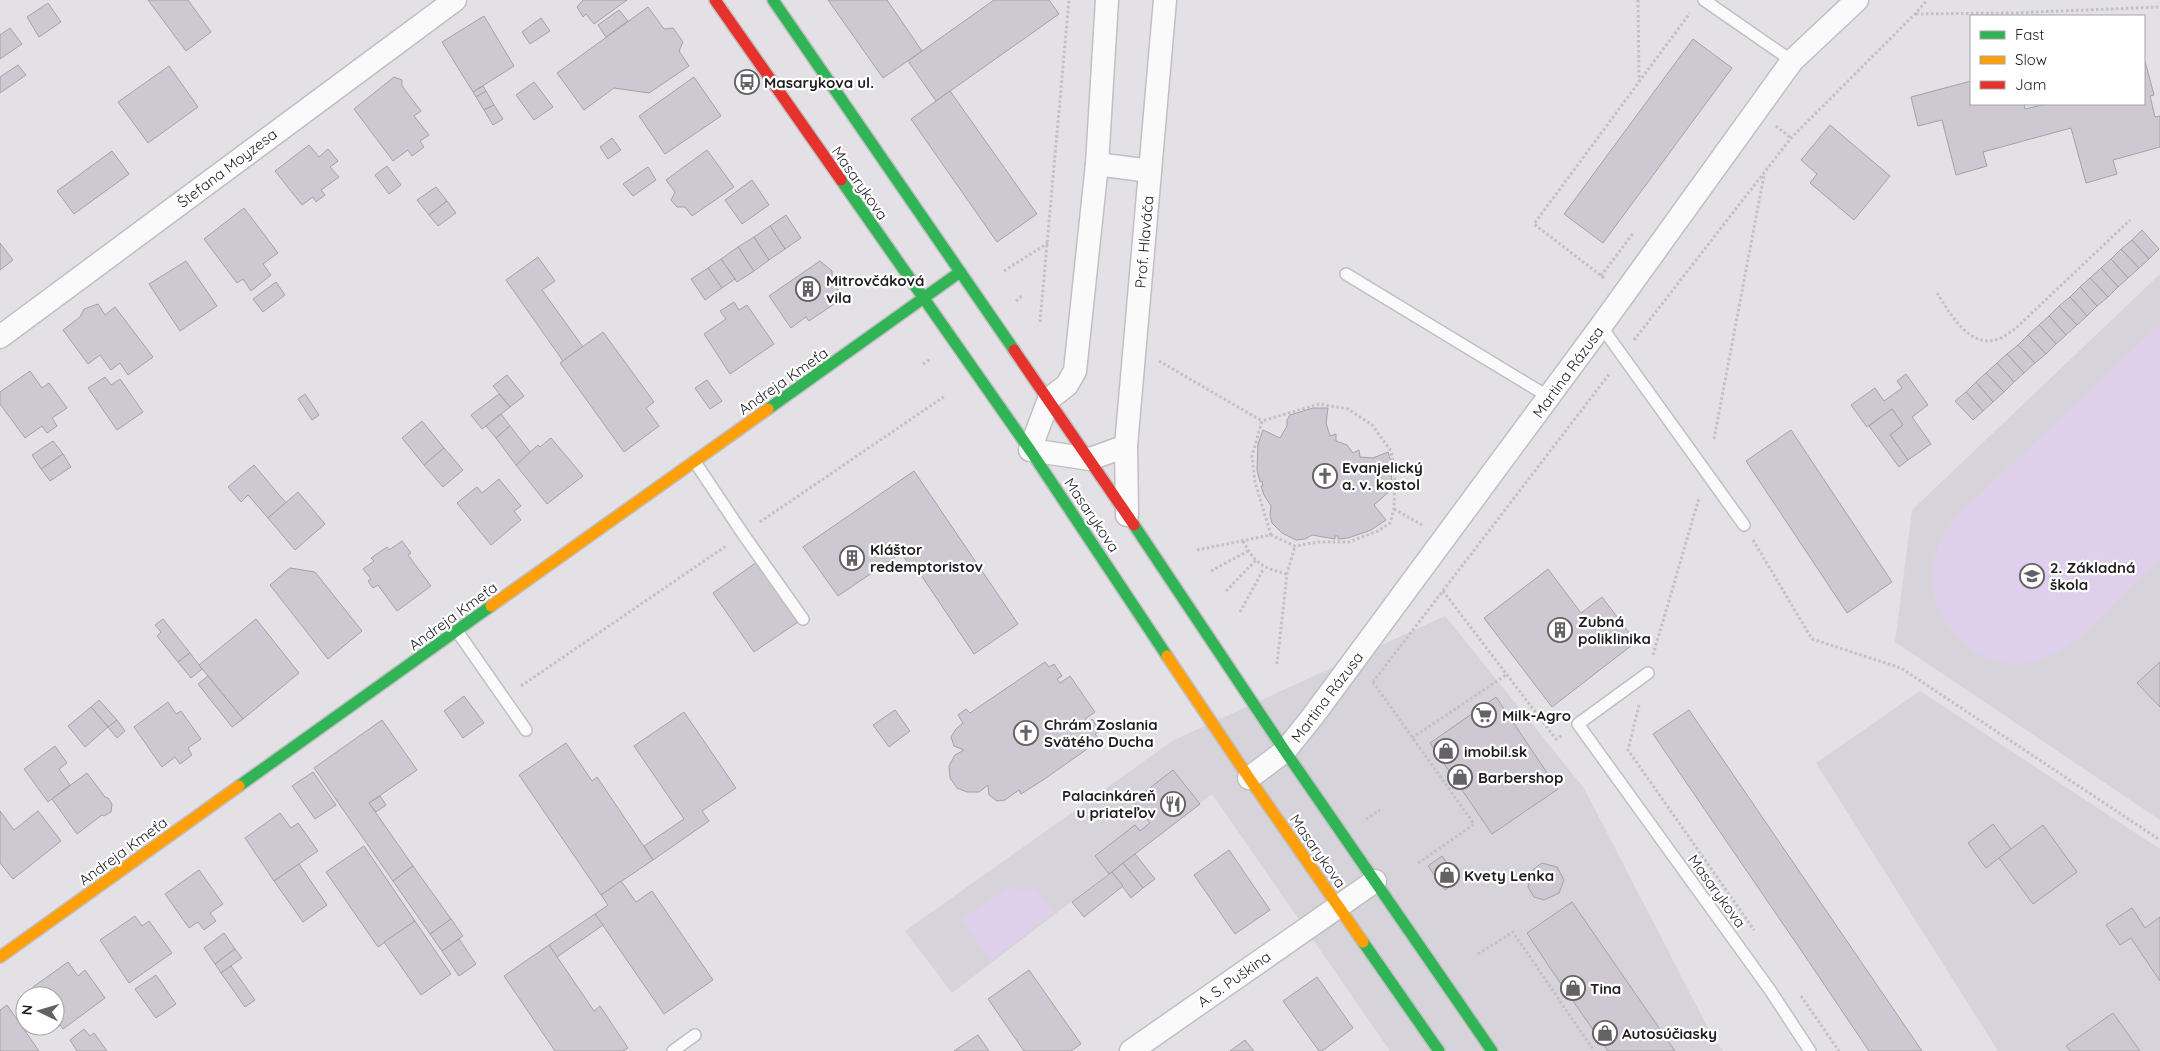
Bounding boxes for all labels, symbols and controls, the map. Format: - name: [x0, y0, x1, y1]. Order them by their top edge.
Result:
- legend: [1970, 15, 2145, 105]
- text: Fast: [2015, 25, 2044, 44]
- text: Slow: [2015, 50, 2047, 69]
- bus stop icon: Masarykova ul.: [734, 69, 760, 95]
- place label: Masarykova ul.: [764, 73, 874, 92]
- text: Jam: [2015, 75, 2046, 94]
- street label: Štefana Moyzesa: [173, 124, 281, 212]
- street label: Masarykova: [828, 142, 892, 224]
- street label: Prof. Hlaváča: [1130, 195, 1158, 289]
- place label: Mitrovčáková vila: [826, 271, 924, 307]
- building icon: Mitrovčáková vila: [795, 276, 821, 302]
- street label: Martina Rázusa: [1528, 322, 1608, 422]
- street label: Andreja Kmeťa: [735, 343, 831, 419]
- place label: Evanjelický a. v. kostol: [1342, 458, 1423, 494]
- church icon: Evanjelický a. v. kostol: [1312, 463, 1338, 489]
- street label: Masarykova: [1060, 474, 1124, 556]
- place label: Kláštor redemptoristov: [870, 540, 983, 576]
- building icon: Kláštor redemptoristov: [839, 545, 865, 571]
- place label: 2. Základná škola: [2050, 558, 2135, 594]
- school or university icon: 2. Základná škola: [2019, 563, 2045, 589]
- street label: Andreja Kmeťa: [405, 577, 501, 655]
- place label: Zubná poliklinika: [1578, 612, 1651, 648]
- building icon: Zubná poliklinika: [1547, 617, 1573, 643]
- street label: Martina Rázusa: [1287, 648, 1367, 746]
- supermarket icon: Milk-Agro: [1471, 702, 1497, 728]
- place label: Milk-Agro: [1502, 706, 1571, 725]
- place label: Chrám Zoslania Svätého Ducha: [1044, 715, 1158, 751]
- church icon: Chrám Zoslania Svätého Ducha: [1013, 720, 1039, 746]
- shop icon: imobil.sk: [1433, 738, 1459, 764]
- place label: imobil.sk: [1464, 742, 1527, 761]
- shop icon: Barbershop: [1447, 764, 1473, 790]
- place label: Barbershop: [1478, 768, 1563, 787]
- place label: Palacinkáreň u priateľov: [1062, 786, 1156, 822]
- restaurant icon: Palacinkáreň u priateľov: [1160, 791, 1186, 817]
- street label: Masarykova: [1286, 810, 1350, 892]
- street label: Andreja Kmeťa: [75, 812, 171, 890]
- street label: Masarykova: [1684, 851, 1750, 931]
- shop icon: Kvety Lenka: [1434, 862, 1460, 888]
- place label: Kvety Lenka: [1464, 866, 1554, 885]
- street label: A. S. Puškina: [1194, 947, 1274, 1011]
- shop icon: Tina: [1560, 975, 1586, 1001]
- place label: Tina: [1590, 979, 1621, 998]
- north arrow: [15, 986, 65, 1036]
- text: N: [18, 1004, 36, 1016]
- shop icon: Autosúčiasky: [1592, 1020, 1618, 1046]
- place label: Autosúčiasky: [1622, 1024, 1717, 1043]

